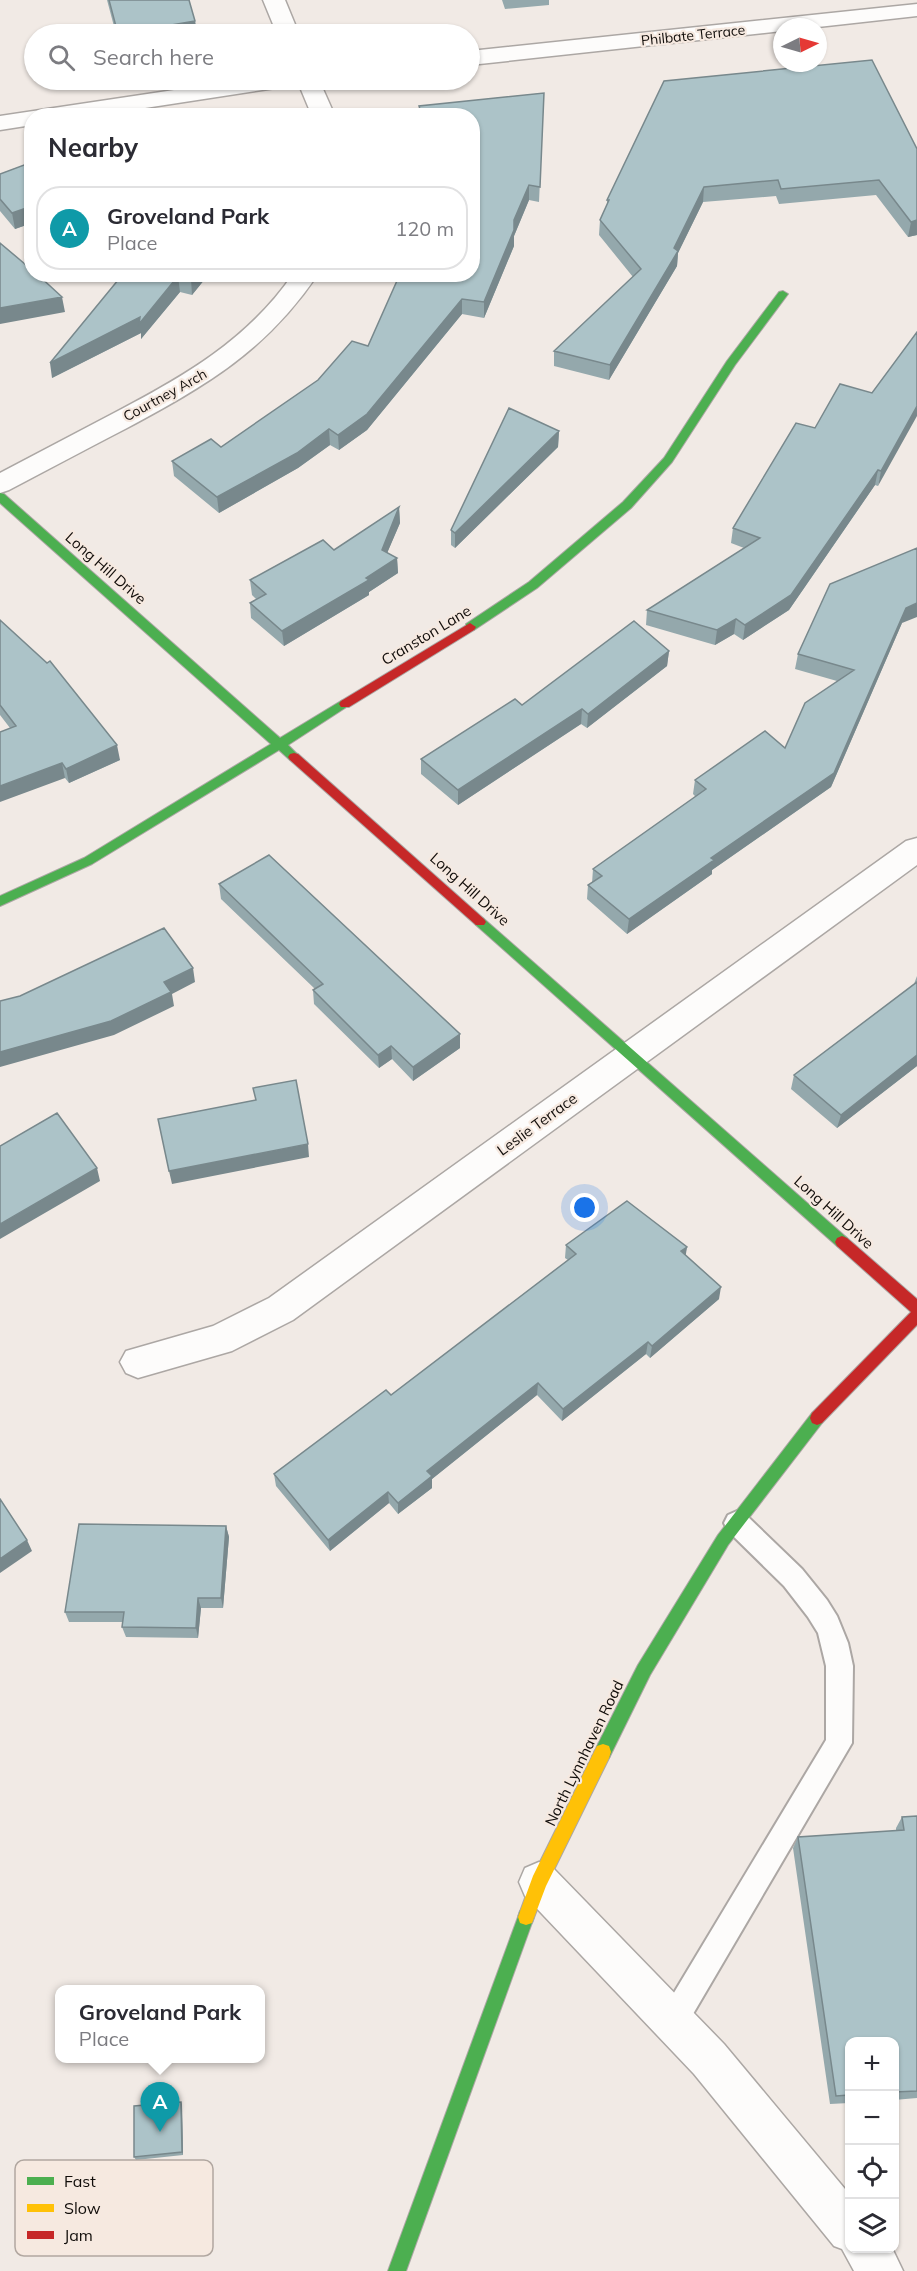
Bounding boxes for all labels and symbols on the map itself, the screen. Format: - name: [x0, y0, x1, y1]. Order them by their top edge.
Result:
- north arrow: [773, 18, 827, 72]
- street label: Philbate Terrace: [640, 21, 746, 49]
- street label: Courtney Arch: [120, 365, 210, 425]
- street label: Long Hill Drive: [62, 528, 150, 608]
- street label: Cranston Lane: [378, 601, 474, 669]
- street label: Long Hill Drive: [426, 848, 514, 930]
- street label: Leslie Terrace: [493, 1089, 581, 1159]
- street label: Long Hill Drive: [790, 1171, 878, 1253]
- your location: [570, 1193, 599, 1222]
- street label: North Lynnhaven Road: [540, 1677, 628, 1829]
- pin: A: [140, 2082, 180, 2132]
- legend: [15, 2160, 213, 2256]
- text: Fast: [64, 2171, 96, 2191]
- text: Slow: [64, 2198, 101, 2218]
- text: Jam: [64, 2225, 93, 2245]

